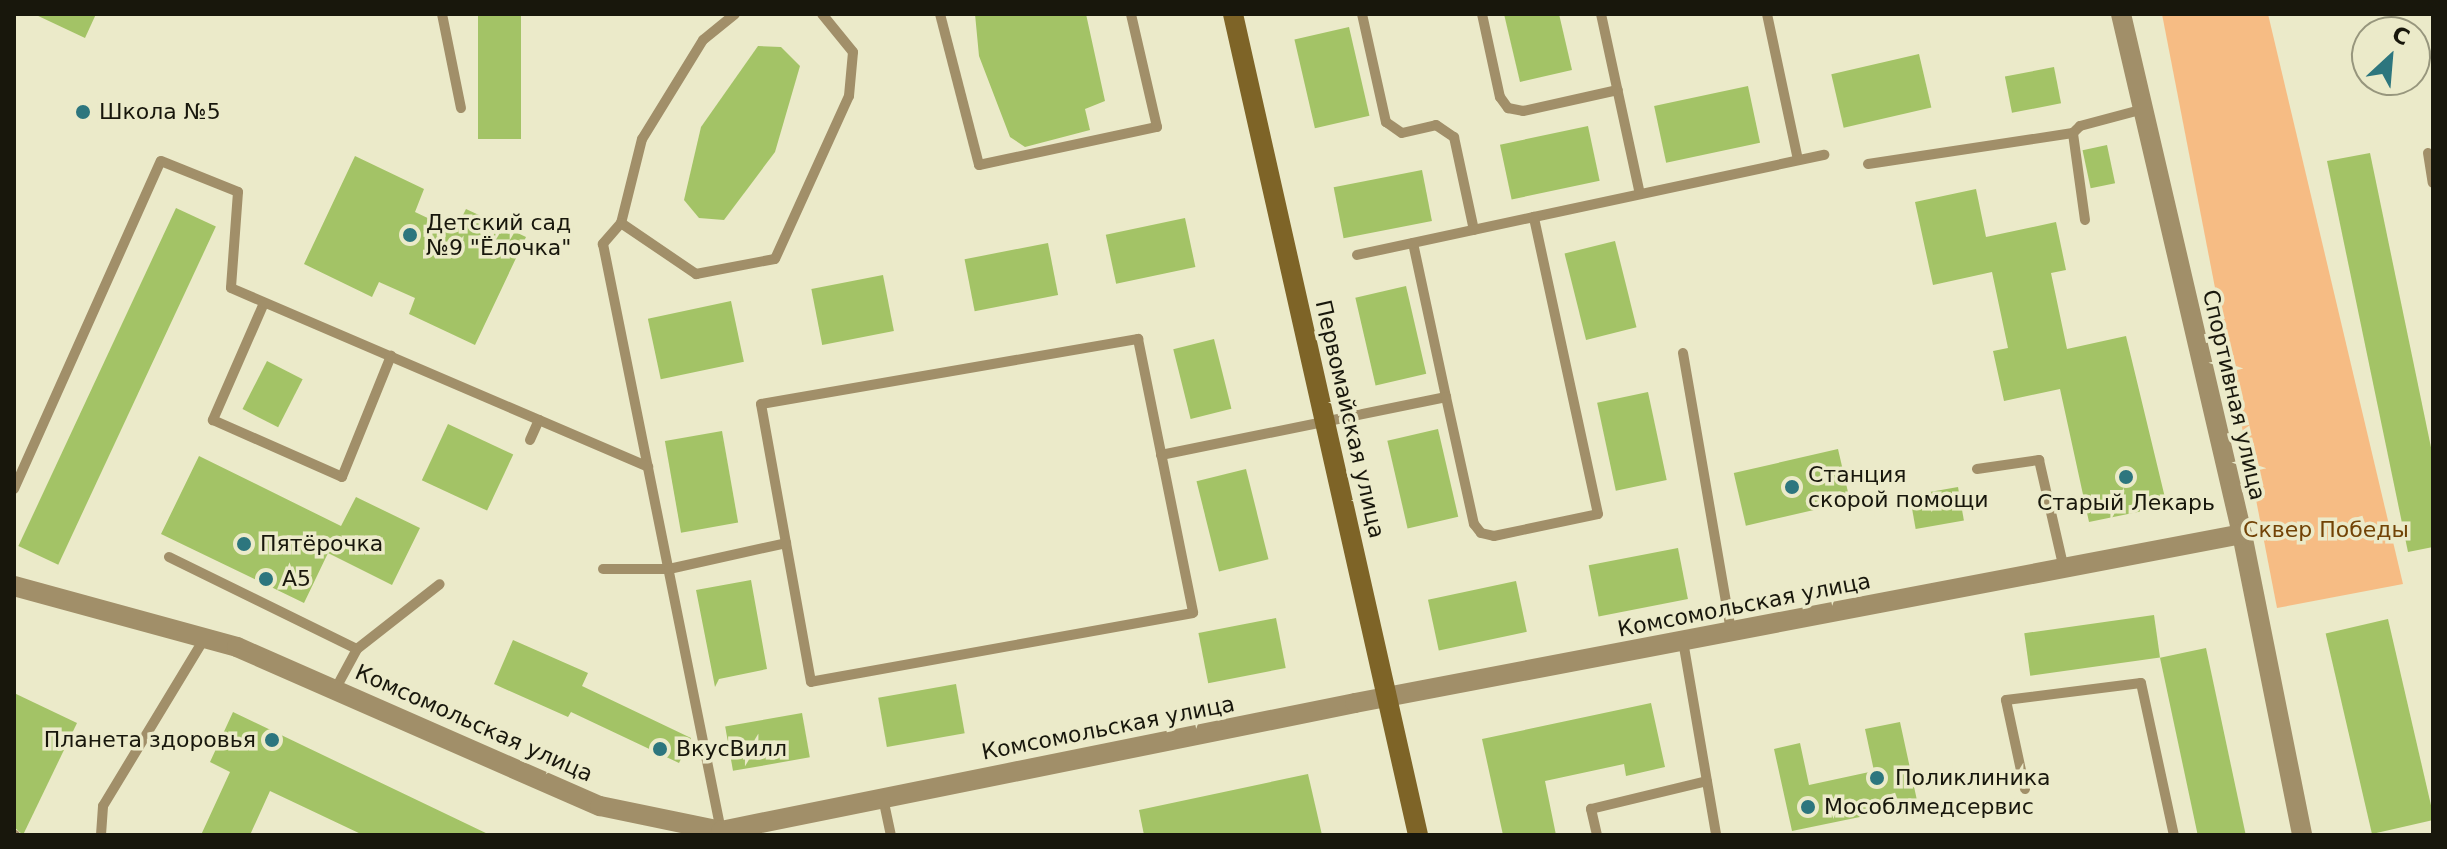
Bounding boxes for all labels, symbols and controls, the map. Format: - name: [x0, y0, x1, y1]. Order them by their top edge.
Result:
- north arrow: [2351, 16, 2431, 96]
- text: С: [2388, 21, 2414, 51]
- place label: Школа №5: [99, 99, 221, 125]
- marker: Школа №5: [74, 103, 92, 121]
- place label: Детский сад №9 "Ёлочка": [426, 209, 571, 260]
- marker: Детский сад №9 "Ёлочка": [401, 226, 419, 244]
- street label: Спортивная улица: [2197, 287, 2271, 503]
- street label: Первомайская улица: [1310, 297, 1390, 541]
- place label: Станция скорой помощи: [1808, 461, 1988, 512]
- marker: Старый Лекарь: [2117, 468, 2135, 486]
- marker: Станция скорой помощи: [1783, 478, 1801, 496]
- place label: Старый Лекарь: [2037, 490, 2215, 516]
- park label: Сквер Победы: [2243, 517, 2409, 543]
- place label: Пятёрочка: [260, 531, 383, 557]
- marker: Пятёрочка: [235, 535, 253, 553]
- place label: А5: [282, 566, 311, 592]
- street label: Комсомольская улица: [1615, 568, 1873, 642]
- marker: А5: [257, 570, 275, 588]
- street label: Комсомольская улица: [351, 659, 597, 787]
- street label: Комсомольская улица: [979, 691, 1237, 765]
- place label: Планета здоровья: [44, 727, 256, 753]
- marker: Планета здоровья: [263, 731, 281, 749]
- place label: ВкусВилл: [676, 736, 787, 762]
- marker: ВкусВилл: [651, 740, 669, 758]
- place label: Поликлиника: [1895, 765, 2050, 791]
- marker: Поликлиника: [1866, 767, 1888, 789]
- place label: Мособлмедсервис: [1824, 794, 2034, 820]
- marker: Мособлмедсервис: [1799, 798, 1817, 816]

